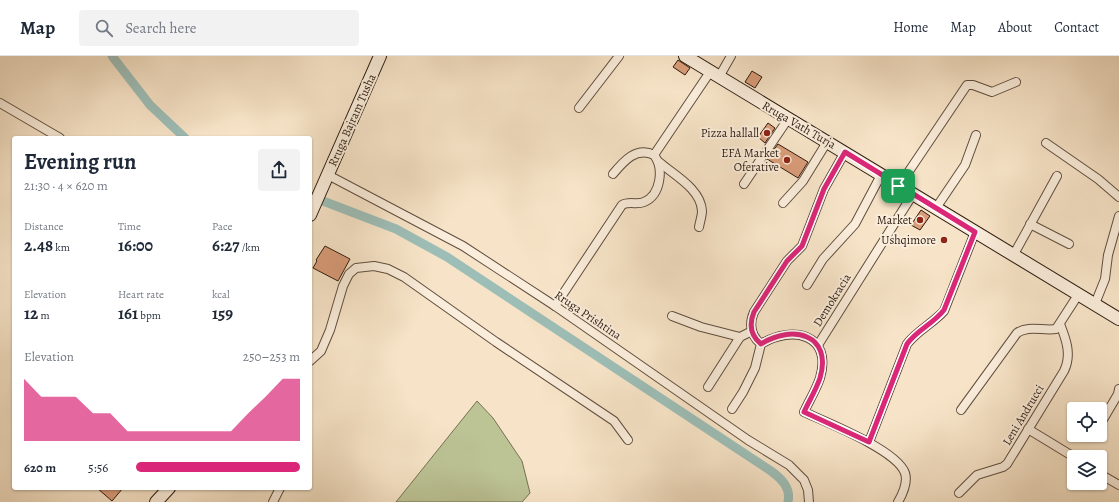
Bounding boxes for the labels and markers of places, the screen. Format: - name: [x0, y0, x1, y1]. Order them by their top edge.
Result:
- place label: Pizza hallall: [701, 125, 759, 141]
- marker: Pizza hallall: [762, 128, 772, 138]
- place label: EFA Market Oferative: [721, 145, 779, 175]
- marker: EFA Market Oferative: [782, 155, 792, 165]
- pin: [881, 169, 915, 203]
- place label: Market: [877, 212, 912, 228]
- marker: Market: [915, 215, 925, 225]
- place label: Ushqimore: [881, 232, 936, 248]
- marker: Ushqimore: [939, 235, 949, 245]

